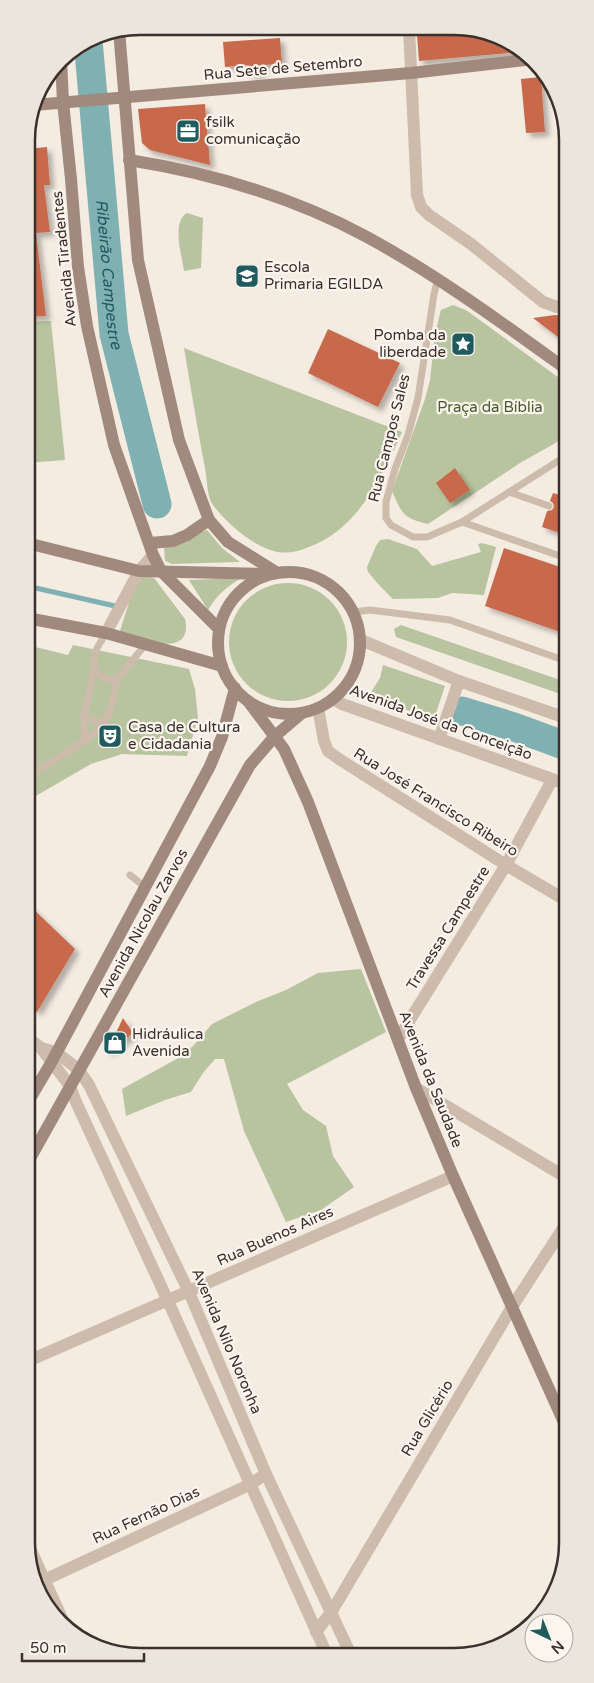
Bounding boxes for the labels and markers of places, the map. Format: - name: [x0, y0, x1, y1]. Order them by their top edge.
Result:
- place label: fsilk comunicação: [206, 113, 301, 148]
- office icon: fsilk comunicação: [175, 118, 201, 144]
- place label: Escola Primaria EGILDA: [264, 258, 383, 293]
- school or university icon: Escola Primaria EGILDA: [234, 263, 260, 289]
- place label: Pomba da liberdade: [374, 326, 446, 361]
- place icon: Pomba da liberdade: [450, 331, 476, 357]
- place label: Casa de Cultura e Cidadania: [128, 718, 240, 753]
- theatre icon: Casa de Cultura e Cidadania: [97, 723, 123, 749]
- place label: Hidráulica Avenida: [132, 1025, 204, 1060]
- shop icon: Hidráulica Avenida: [102, 1030, 128, 1056]

